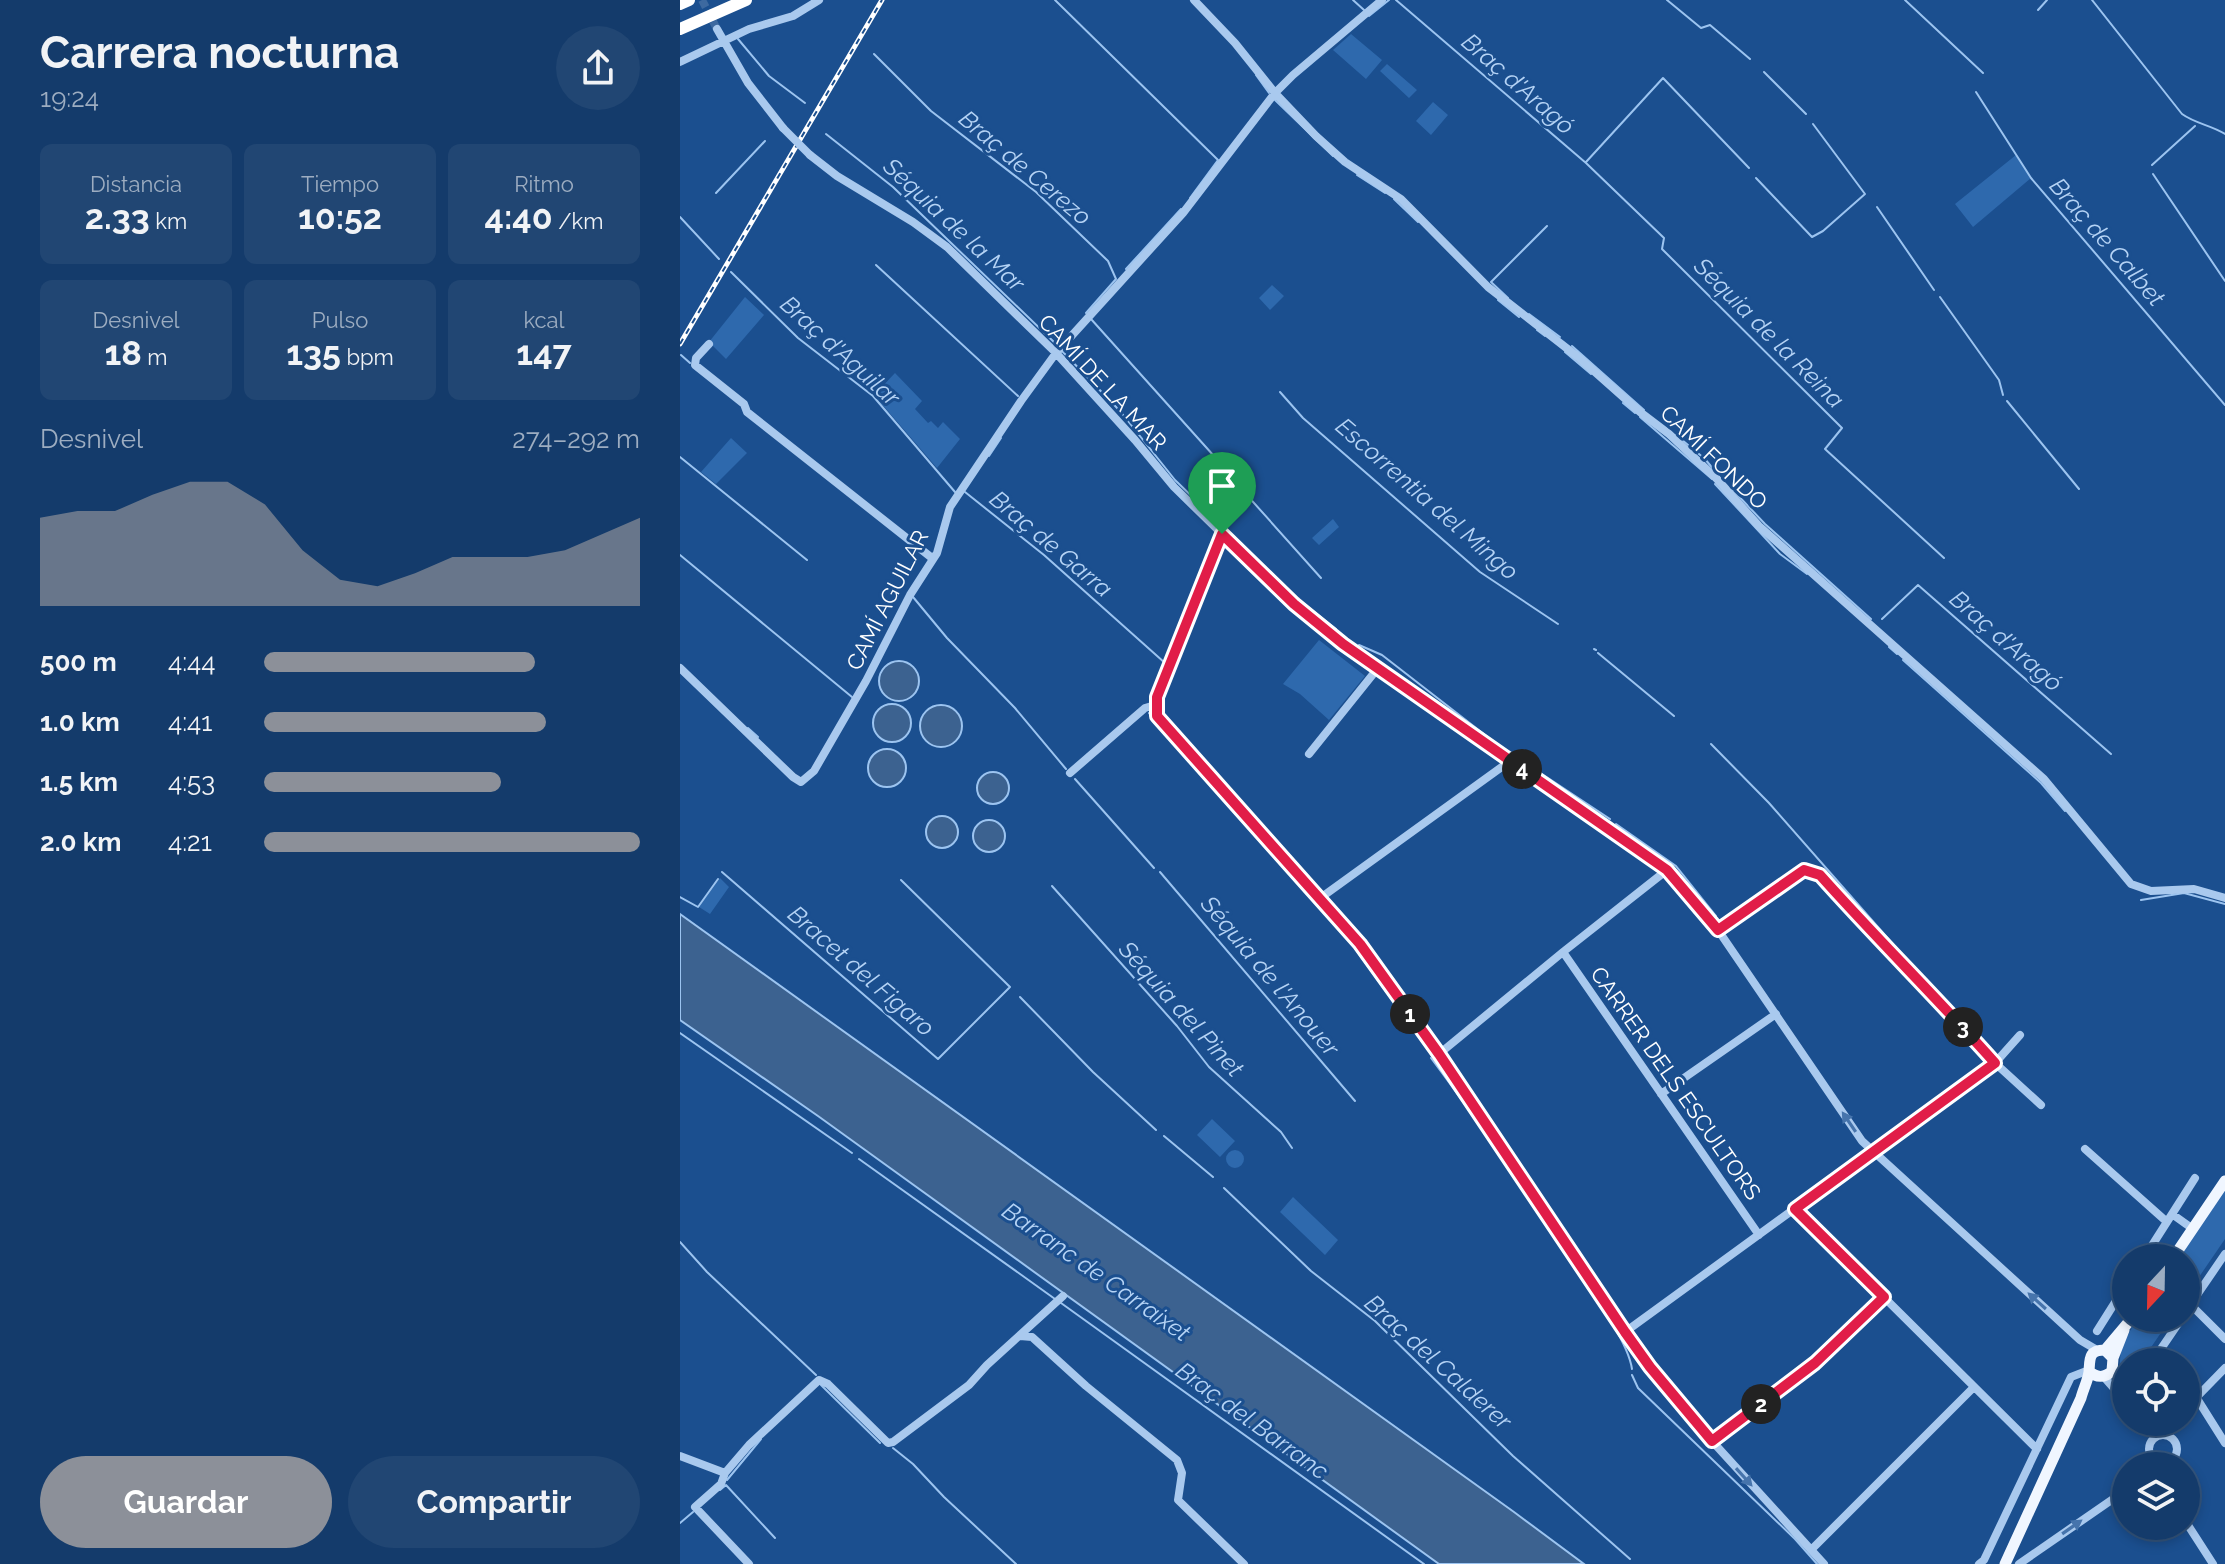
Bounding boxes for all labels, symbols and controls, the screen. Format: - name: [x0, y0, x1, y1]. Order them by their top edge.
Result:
- button: share: [556, 26, 640, 110]
- text: Carrera nocturna: [40, 27, 399, 78]
- water label: Braç d'Aragó: [1456, 27, 1580, 140]
- text: 19:24: [40, 83, 99, 113]
- water label: Braç de Cerezo: [953, 104, 1097, 231]
- water label: Séquia de la Mar: [877, 151, 1032, 298]
- text: Distancia: [90, 171, 182, 197]
- text: Tiempo: [301, 171, 379, 197]
- text: Ritmo: [514, 171, 574, 197]
- water label: Braç de Calbet: [2044, 172, 2171, 312]
- text: 2.33: [85, 197, 150, 237]
- text: 10:52: [298, 197, 382, 237]
- text: 4:40: [485, 197, 553, 237]
- text: km: [150, 208, 187, 234]
- text: /km: [553, 208, 603, 234]
- water label: Séquia de la Reina: [1688, 251, 1850, 414]
- water label: Braç d'Aguilar: [775, 289, 907, 412]
- text: Desnivel: [92, 307, 180, 333]
- text: Pulso: [312, 307, 368, 333]
- text: kcal: [523, 307, 565, 333]
- street label: CAMÍ DE LA MAR: [1033, 309, 1173, 455]
- text: 18: [104, 333, 142, 373]
- text: 135: [286, 333, 341, 373]
- text: 147: [516, 333, 572, 373]
- text: m: [142, 344, 168, 370]
- text: bpm: [341, 344, 394, 370]
- street label: CAMÍ FONDO: [1655, 400, 1773, 514]
- water label: Escorrentia del Mingo: [1330, 411, 1525, 586]
- text: Desnivel: [40, 424, 143, 454]
- text: 274–292 m: [512, 424, 640, 454]
- pin: [1188, 452, 1256, 534]
- icon: arrive: [1200, 464, 1244, 508]
- water label: Braç de Garra: [984, 484, 1118, 603]
- street label: CAMÍ AGUILAR: [841, 526, 933, 674]
- water label: Braç d'Aragó: [1944, 584, 2068, 697]
- text: 500 m: [40, 647, 117, 677]
- text: 4:44: [168, 647, 215, 677]
- text: 1.0 km: [40, 707, 120, 737]
- text: 4:41: [168, 707, 212, 737]
- pin: 4: [1502, 749, 1542, 789]
- text: 4: [1516, 756, 1528, 782]
- text: 1.5 km: [40, 767, 118, 797]
- text: 4:53: [168, 767, 215, 797]
- text: 2.0 km: [40, 827, 121, 857]
- text: 4:21: [168, 827, 212, 857]
- water label: Séquia de l'Anouer: [1194, 889, 1346, 1062]
- water label: Bracet del Figaro: [782, 899, 940, 1042]
- water label: Séquia del Pinet: [1112, 934, 1250, 1083]
- street label: CARRER DELS ESCULTORS: [1585, 961, 1767, 1205]
- pin: 1: [1390, 994, 1430, 1034]
- text: 1: [1405, 1001, 1415, 1027]
- pin: 3: [1943, 1007, 1983, 1047]
- text: 3: [1957, 1014, 1969, 1040]
- one-way arrow: [1842, 1111, 1857, 1133]
- water label: Barranc de Carraixet: [997, 1196, 1196, 1347]
- north arrow: [2112, 1244, 2200, 1332]
- map controls: [2112, 1244, 2200, 1540]
- water label: Braç del Calderer: [1359, 1288, 1518, 1436]
- one-way arrow: [2027, 1293, 2047, 1310]
- button: locate: [2112, 1348, 2200, 1436]
- water label: Braç del Barranc: [1170, 1356, 1335, 1486]
- pin: 2: [1741, 1384, 1781, 1424]
- text: 2: [1755, 1391, 1767, 1417]
- button: layers: [2112, 1452, 2200, 1540]
- button: Guardar: [40, 1456, 332, 1548]
- button: Compartir: [348, 1456, 640, 1548]
- one-way arrow: [1735, 1467, 1753, 1486]
- one-way arrow: [2062, 1520, 2083, 1535]

